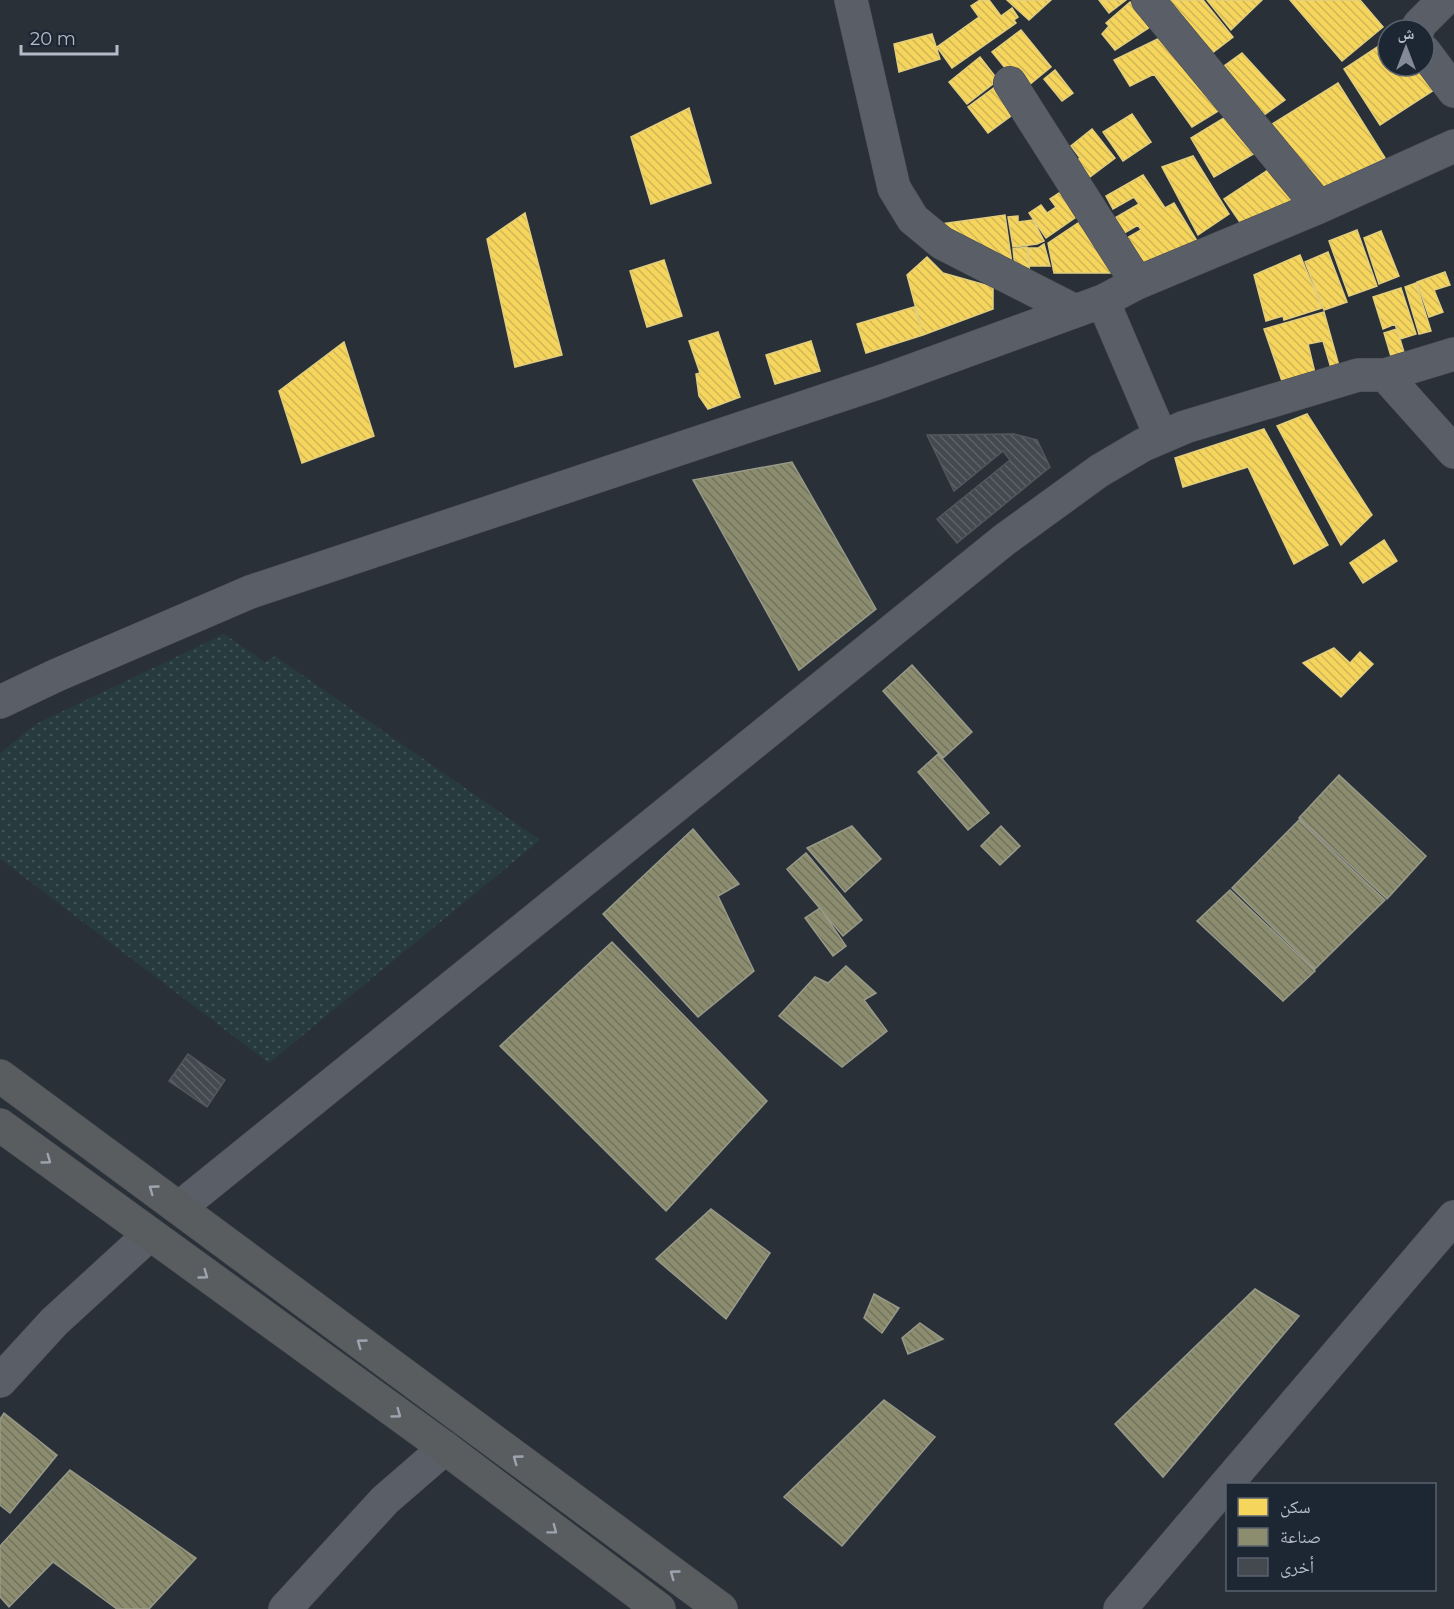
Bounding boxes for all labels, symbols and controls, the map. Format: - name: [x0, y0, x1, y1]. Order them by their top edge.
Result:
- scale bar: [21, 18, 117, 56]
- north arrow: [1376, 18, 1436, 78]
- text: ش: [1398, 24, 1415, 43]
- text: 20 m: [30, 28, 76, 50]
- one-way arrow: [41, 1153, 52, 1164]
- one-way arrow: [149, 1186, 160, 1197]
- one-way arrow: [198, 1268, 209, 1279]
- one-way arrow: [356, 1339, 367, 1350]
- one-way arrow: [390, 1407, 401, 1418]
- one-way arrow: [513, 1455, 524, 1466]
- legend: [1226, 1483, 1436, 1591]
- text: سكن: [1280, 1496, 1311, 1518]
- one-way arrow: [547, 1523, 558, 1534]
- text: صناعة: [1280, 1526, 1321, 1548]
- text: أخرى: [1280, 1556, 1314, 1578]
- one-way arrow: [670, 1571, 681, 1582]

